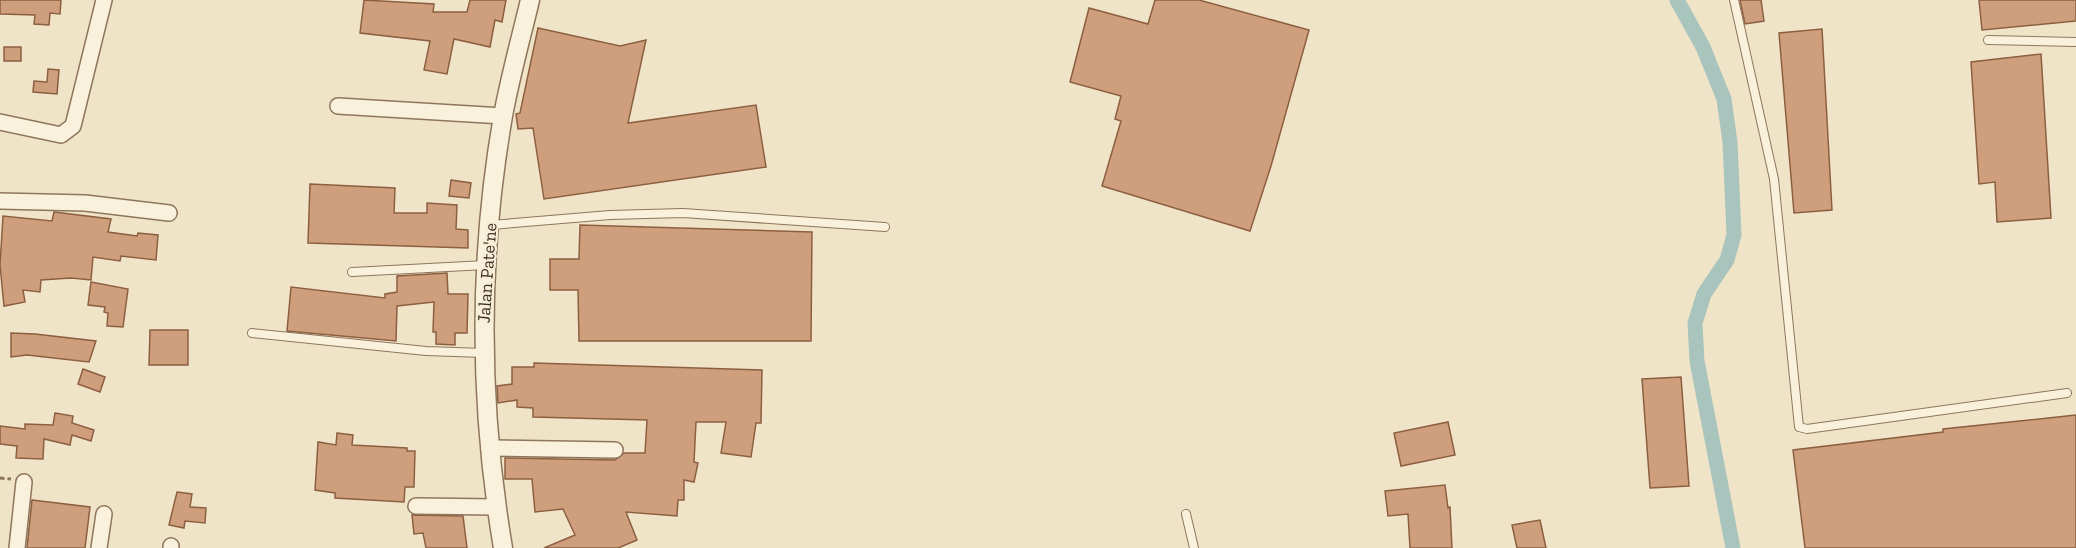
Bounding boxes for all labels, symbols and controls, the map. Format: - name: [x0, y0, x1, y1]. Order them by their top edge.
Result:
- street label: Jalan Pate'ne: [473, 222, 501, 324]

